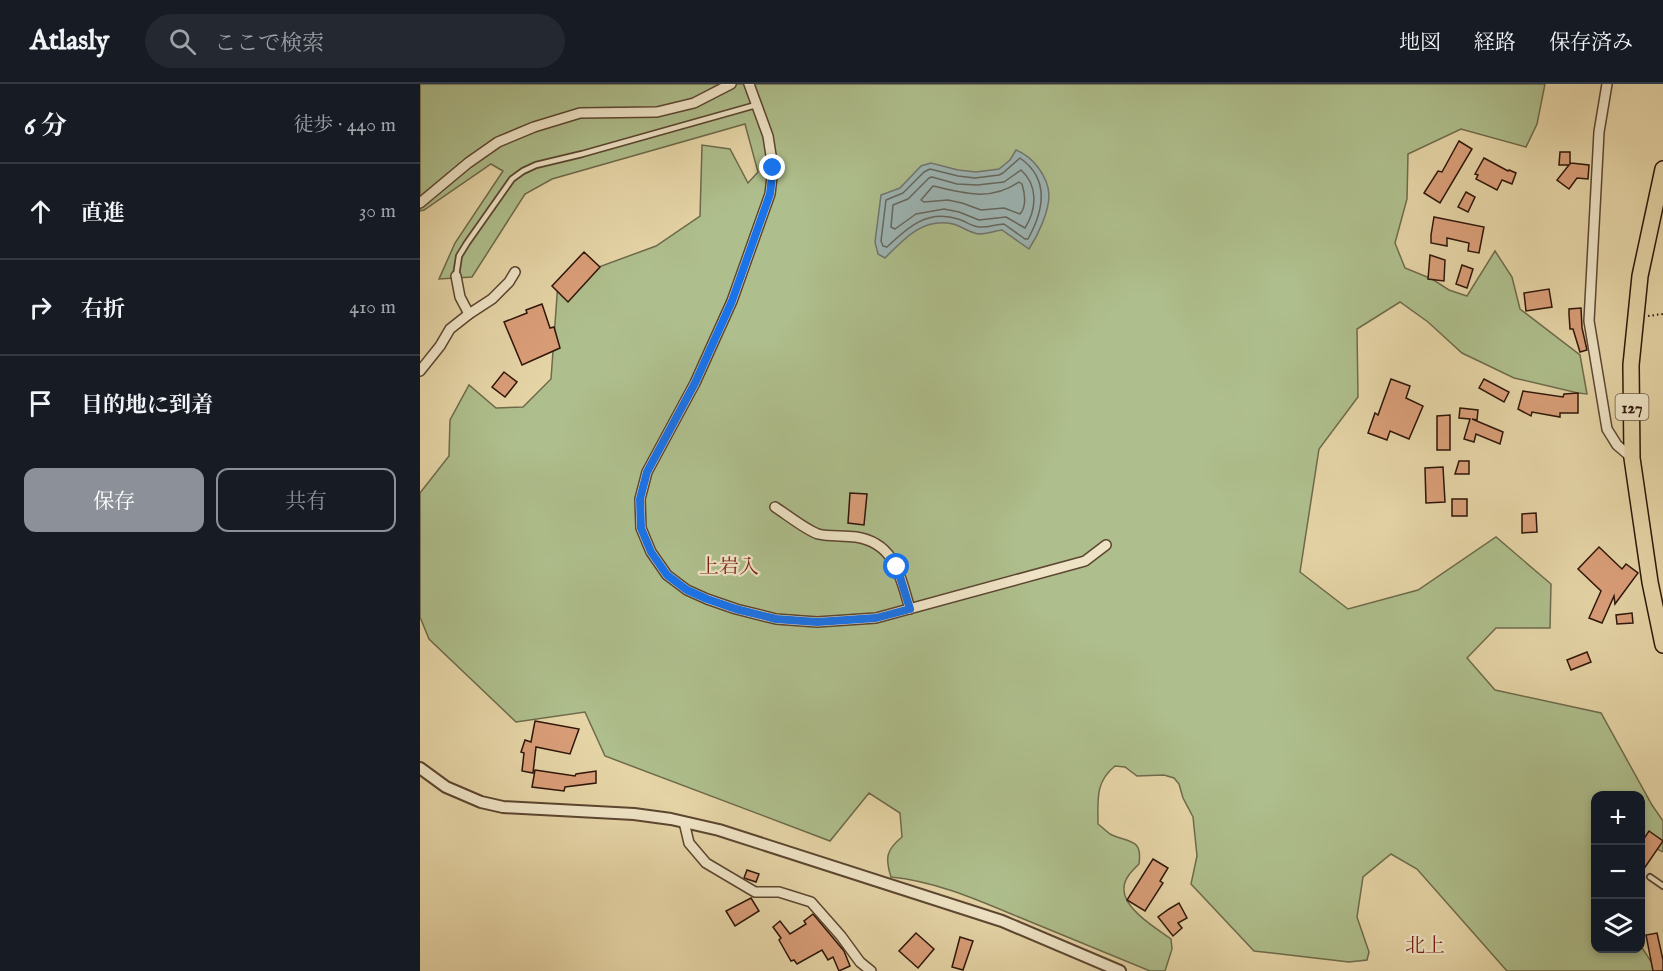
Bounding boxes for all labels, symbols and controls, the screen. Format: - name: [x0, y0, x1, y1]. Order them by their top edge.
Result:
- search box: [145, 14, 565, 68]
- text: Atlasly: [30, 24, 109, 59]
- icon: search: [166, 25, 199, 58]
- text: ここで検索: [214, 30, 324, 58]
- text: 地図: [1399, 30, 1441, 57]
- text: 経路: [1474, 30, 1516, 57]
- text: 保存済み: [1549, 30, 1633, 57]
- text: 6 分: [24, 110, 67, 143]
- text: 徒歩 · 440 m: [294, 113, 396, 138]
- route end: [759, 154, 785, 180]
- icon: ahead: [24, 195, 57, 228]
- text: 30 m: [359, 199, 396, 224]
- text: 直進: [81, 200, 125, 228]
- icon: right: [24, 291, 57, 324]
- text: 410 m: [349, 295, 396, 320]
- text: 右折: [81, 296, 125, 324]
- icon: arrive: [24, 387, 57, 420]
- text: 目的地に到着: [81, 392, 213, 420]
- road number: 127: [1616, 394, 1648, 420]
- button: 保存: [24, 468, 204, 532]
- button: 共有: [216, 468, 396, 532]
- route start: [883, 553, 909, 579]
- district label: 上岩入: [699, 555, 759, 580]
- map controls: [1591, 791, 1645, 953]
- button: +: [1591, 791, 1645, 845]
- button: −: [1591, 845, 1645, 899]
- button: layers: [1591, 899, 1645, 953]
- district label: 北上: [1405, 934, 1445, 959]

